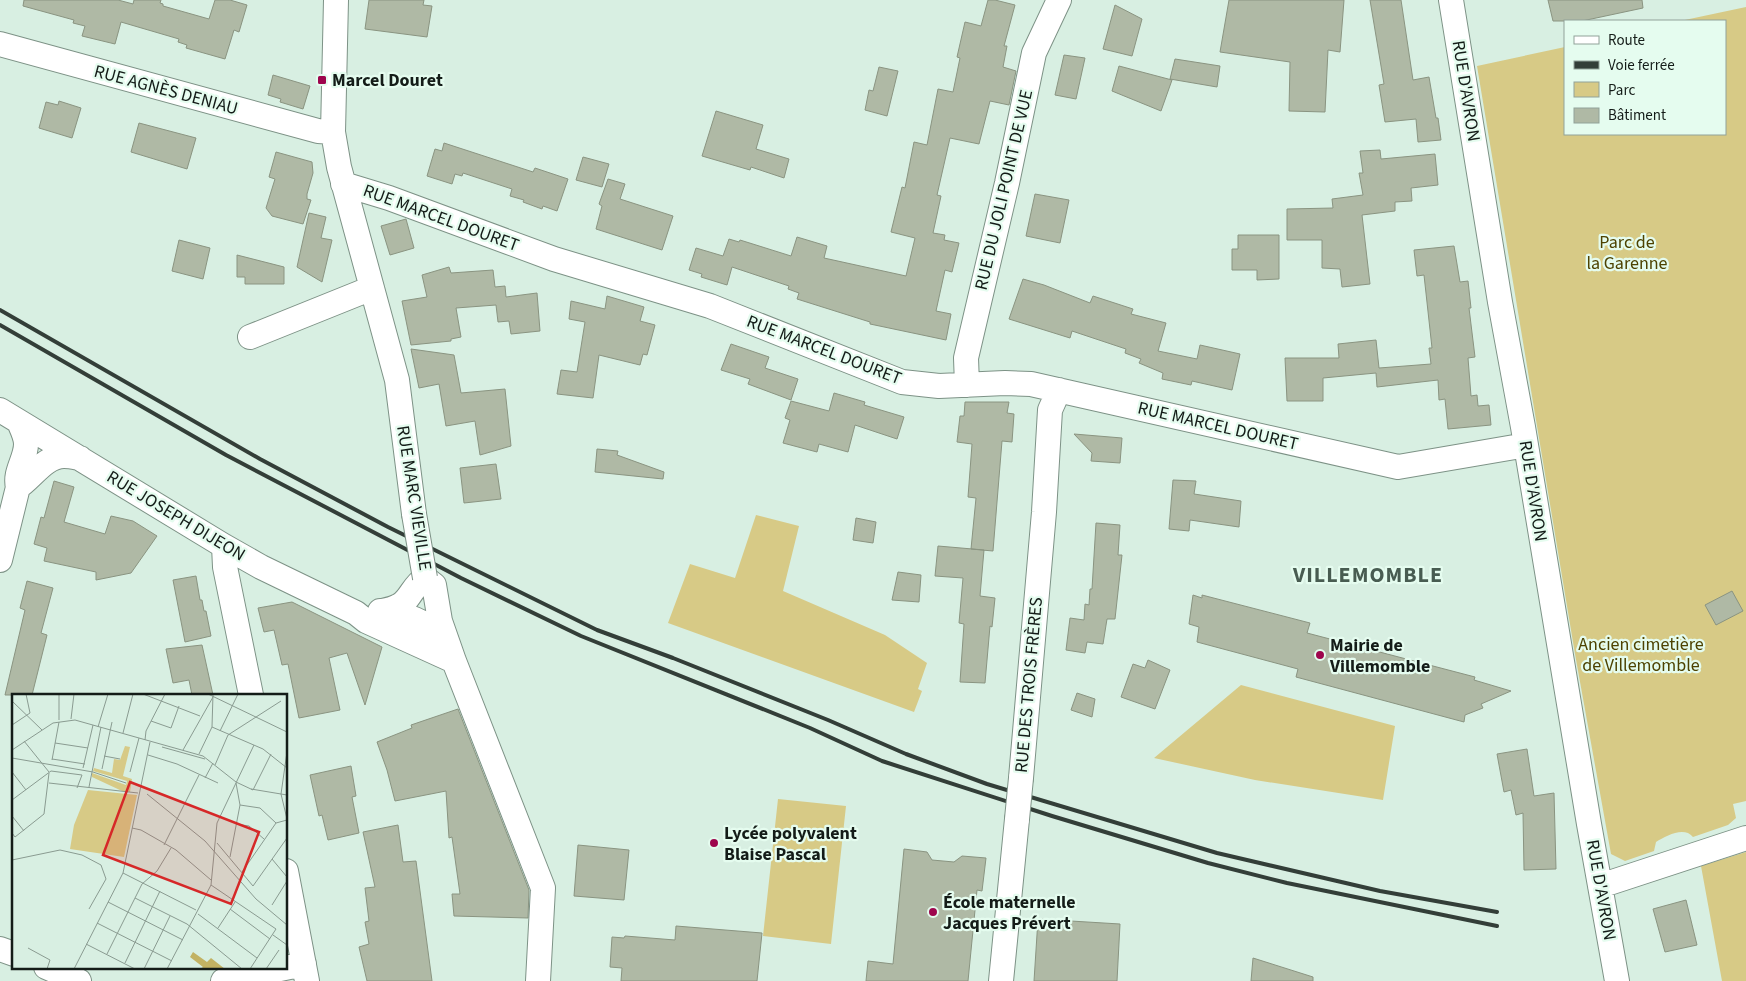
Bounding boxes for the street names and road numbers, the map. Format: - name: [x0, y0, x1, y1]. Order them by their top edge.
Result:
- street label: RUE D'AVRON: [1446, 39, 1486, 143]
- street label: RUE AGNÈS DENIAU: [91, 59, 241, 121]
- street label: RUE DU JOLI POINT DE VUE: [969, 87, 1039, 293]
- street label: RUE MARCEL DOURET: [360, 178, 523, 258]
- street label: RUE MARCEL DOURET: [743, 309, 905, 391]
- street label: RUE MARCEL DOURET: [1135, 395, 1301, 457]
- street label: RUE MARC VIEVILLE: [390, 424, 438, 572]
- street label: RUE D'AVRON: [1513, 439, 1553, 543]
- street label: RUE JOSEPH DIJEON: [102, 465, 250, 567]
- street label: RUE DES TROIS FRÈRES: [1009, 596, 1049, 774]
- street label: RUE D'AVRON: [1580, 838, 1622, 942]

